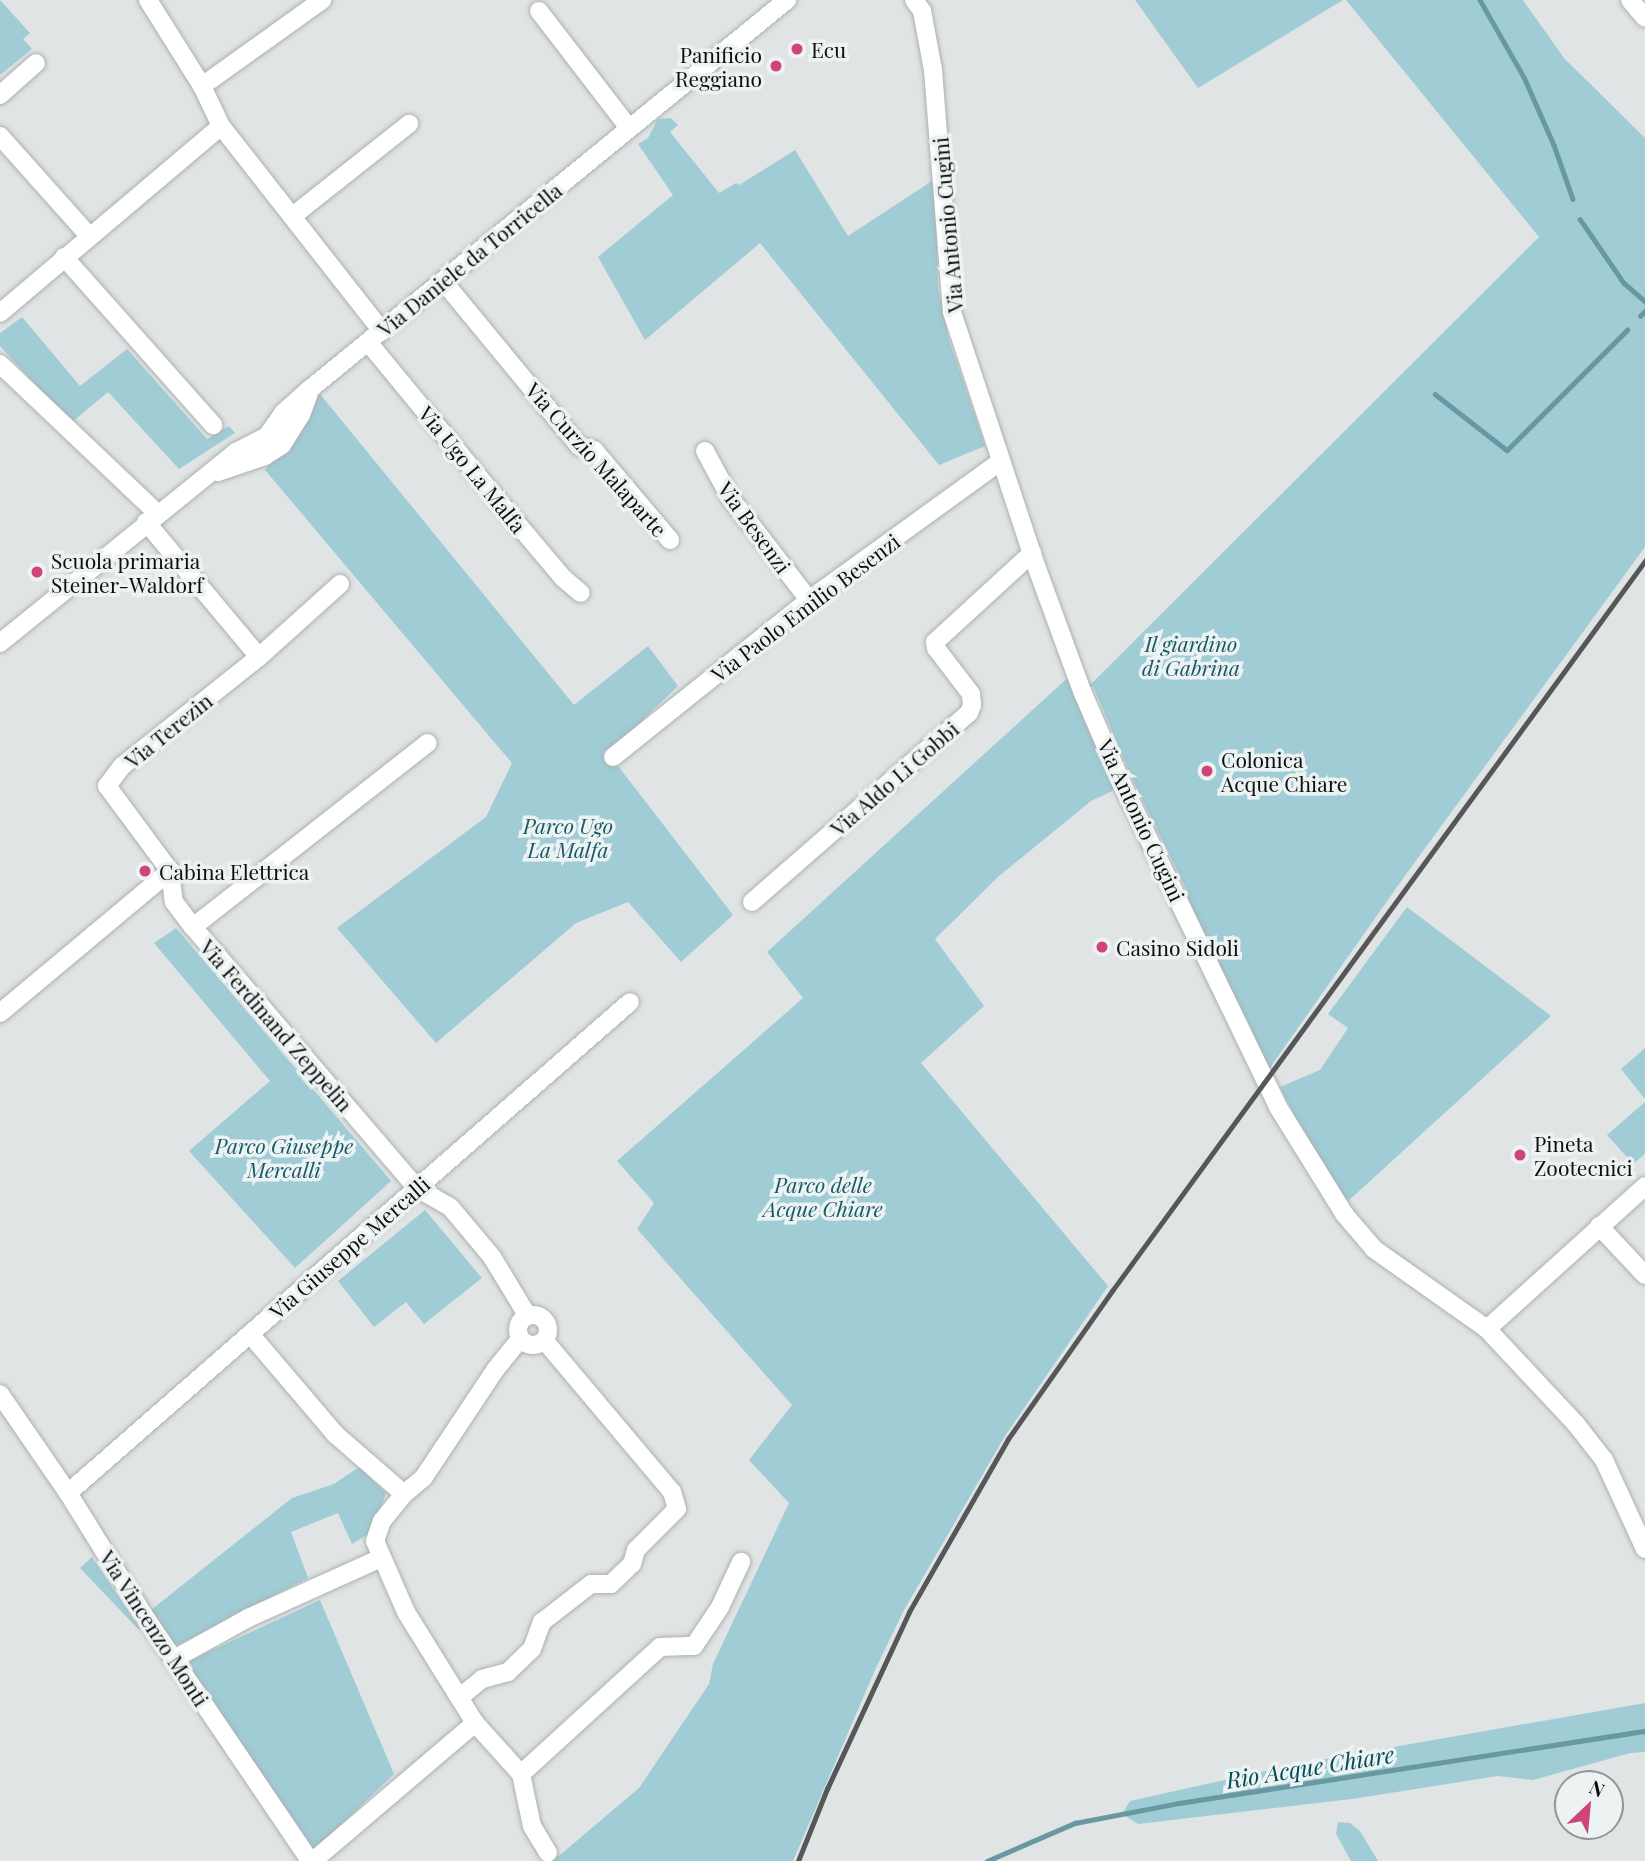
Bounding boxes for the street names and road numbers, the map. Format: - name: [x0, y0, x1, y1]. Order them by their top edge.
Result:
- street label: Via Antonio Cugini: [927, 136, 967, 314]
- street label: Via Daniele da Torricella: [371, 177, 567, 341]
- street label: Via Curzio Malaparte: [521, 377, 673, 541]
- street label: Via Ugo La Malfa: [414, 400, 532, 538]
- street label: Via Besenzi: [713, 476, 797, 578]
- street label: Via Paolo Emilio Besenzi: [706, 528, 904, 686]
- street label: Via Terezin: [119, 687, 217, 773]
- street label: Via Aldo Li Gobbi: [825, 715, 963, 841]
- street label: Via Antonio Cugini: [1093, 734, 1191, 906]
- street label: Via Ferdinand Zeppelin: [195, 934, 359, 1116]
- street label: Via Giuseppe Mercalli: [264, 1171, 434, 1323]
- street label: Via Vincenzo Monti: [95, 1545, 215, 1711]

